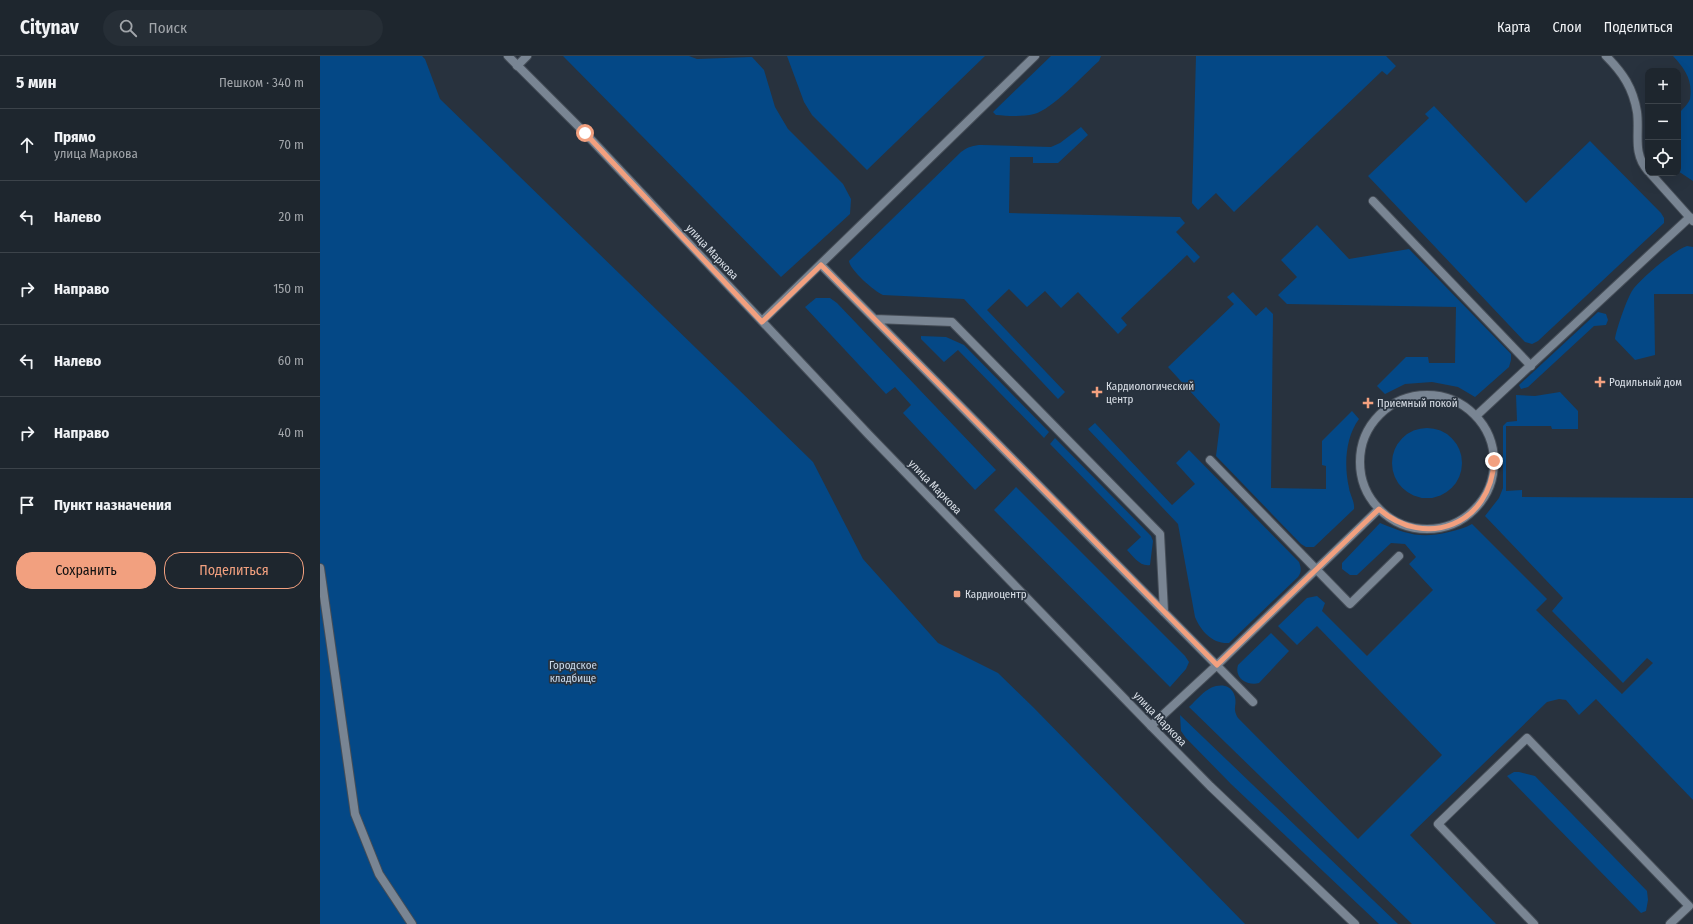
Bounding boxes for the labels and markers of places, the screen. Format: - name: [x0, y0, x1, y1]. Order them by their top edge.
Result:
- marker: Родильный дом: [1594, 376, 1606, 388]
- place label: Родильный дом: [1609, 376, 1682, 389]
- place label: Кардиологический центр: [1106, 380, 1194, 406]
- marker: Кардиологический центр: [1091, 386, 1103, 398]
- marker: Приемный покой: [1362, 397, 1374, 409]
- place label: Приемный покой: [1377, 397, 1458, 410]
- place label: Кардиоцентр: [965, 588, 1027, 601]
- marker: Кардиоцентр: [952, 589, 962, 599]

